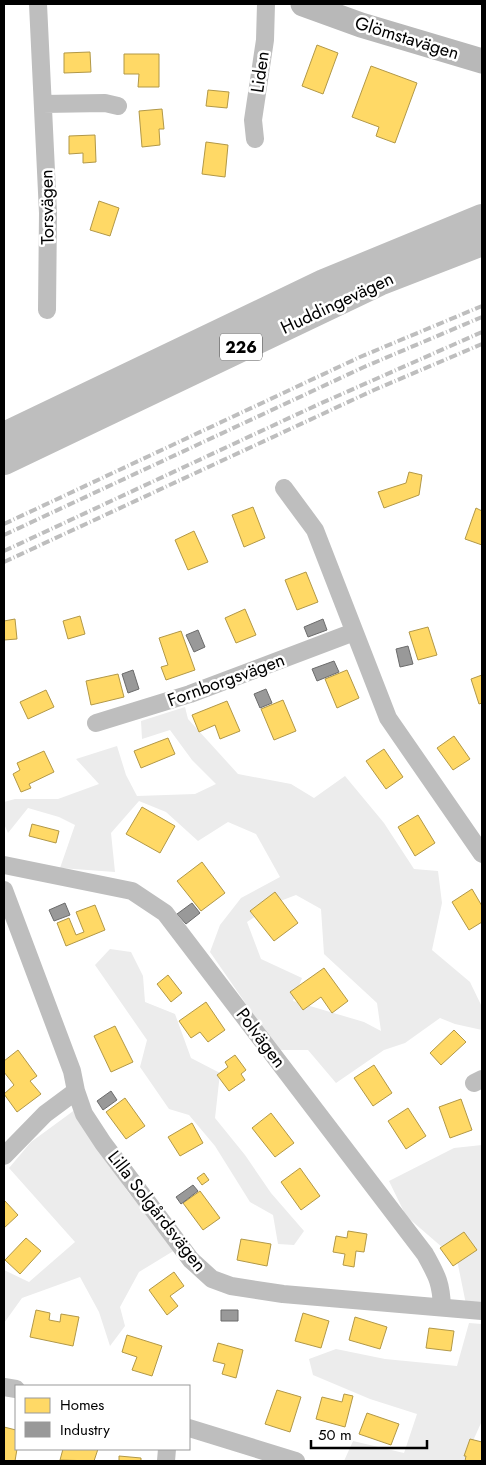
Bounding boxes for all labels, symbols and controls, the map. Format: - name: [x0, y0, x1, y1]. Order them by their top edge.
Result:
- street label: Glömstavägen: [352, 10, 462, 66]
- street label: Liden: [244, 50, 276, 94]
- street label: Torsvägen: [33, 169, 61, 245]
- street label: Huddingevägen: [276, 265, 398, 341]
- road number: 226: [220, 334, 262, 361]
- street label: Fornborgsvägen: [164, 647, 288, 713]
- street label: Polvägen: [230, 1003, 292, 1073]
- street label: Lilla Solgårdsvägen: [101, 1145, 213, 1277]
- legend: [15, 1385, 190, 1450]
- text: Homes: [60, 1394, 104, 1416]
- scale bar: [311, 1418, 427, 1450]
- text: Industry: [60, 1419, 110, 1441]
- text: 50 m: [318, 1424, 352, 1446]

